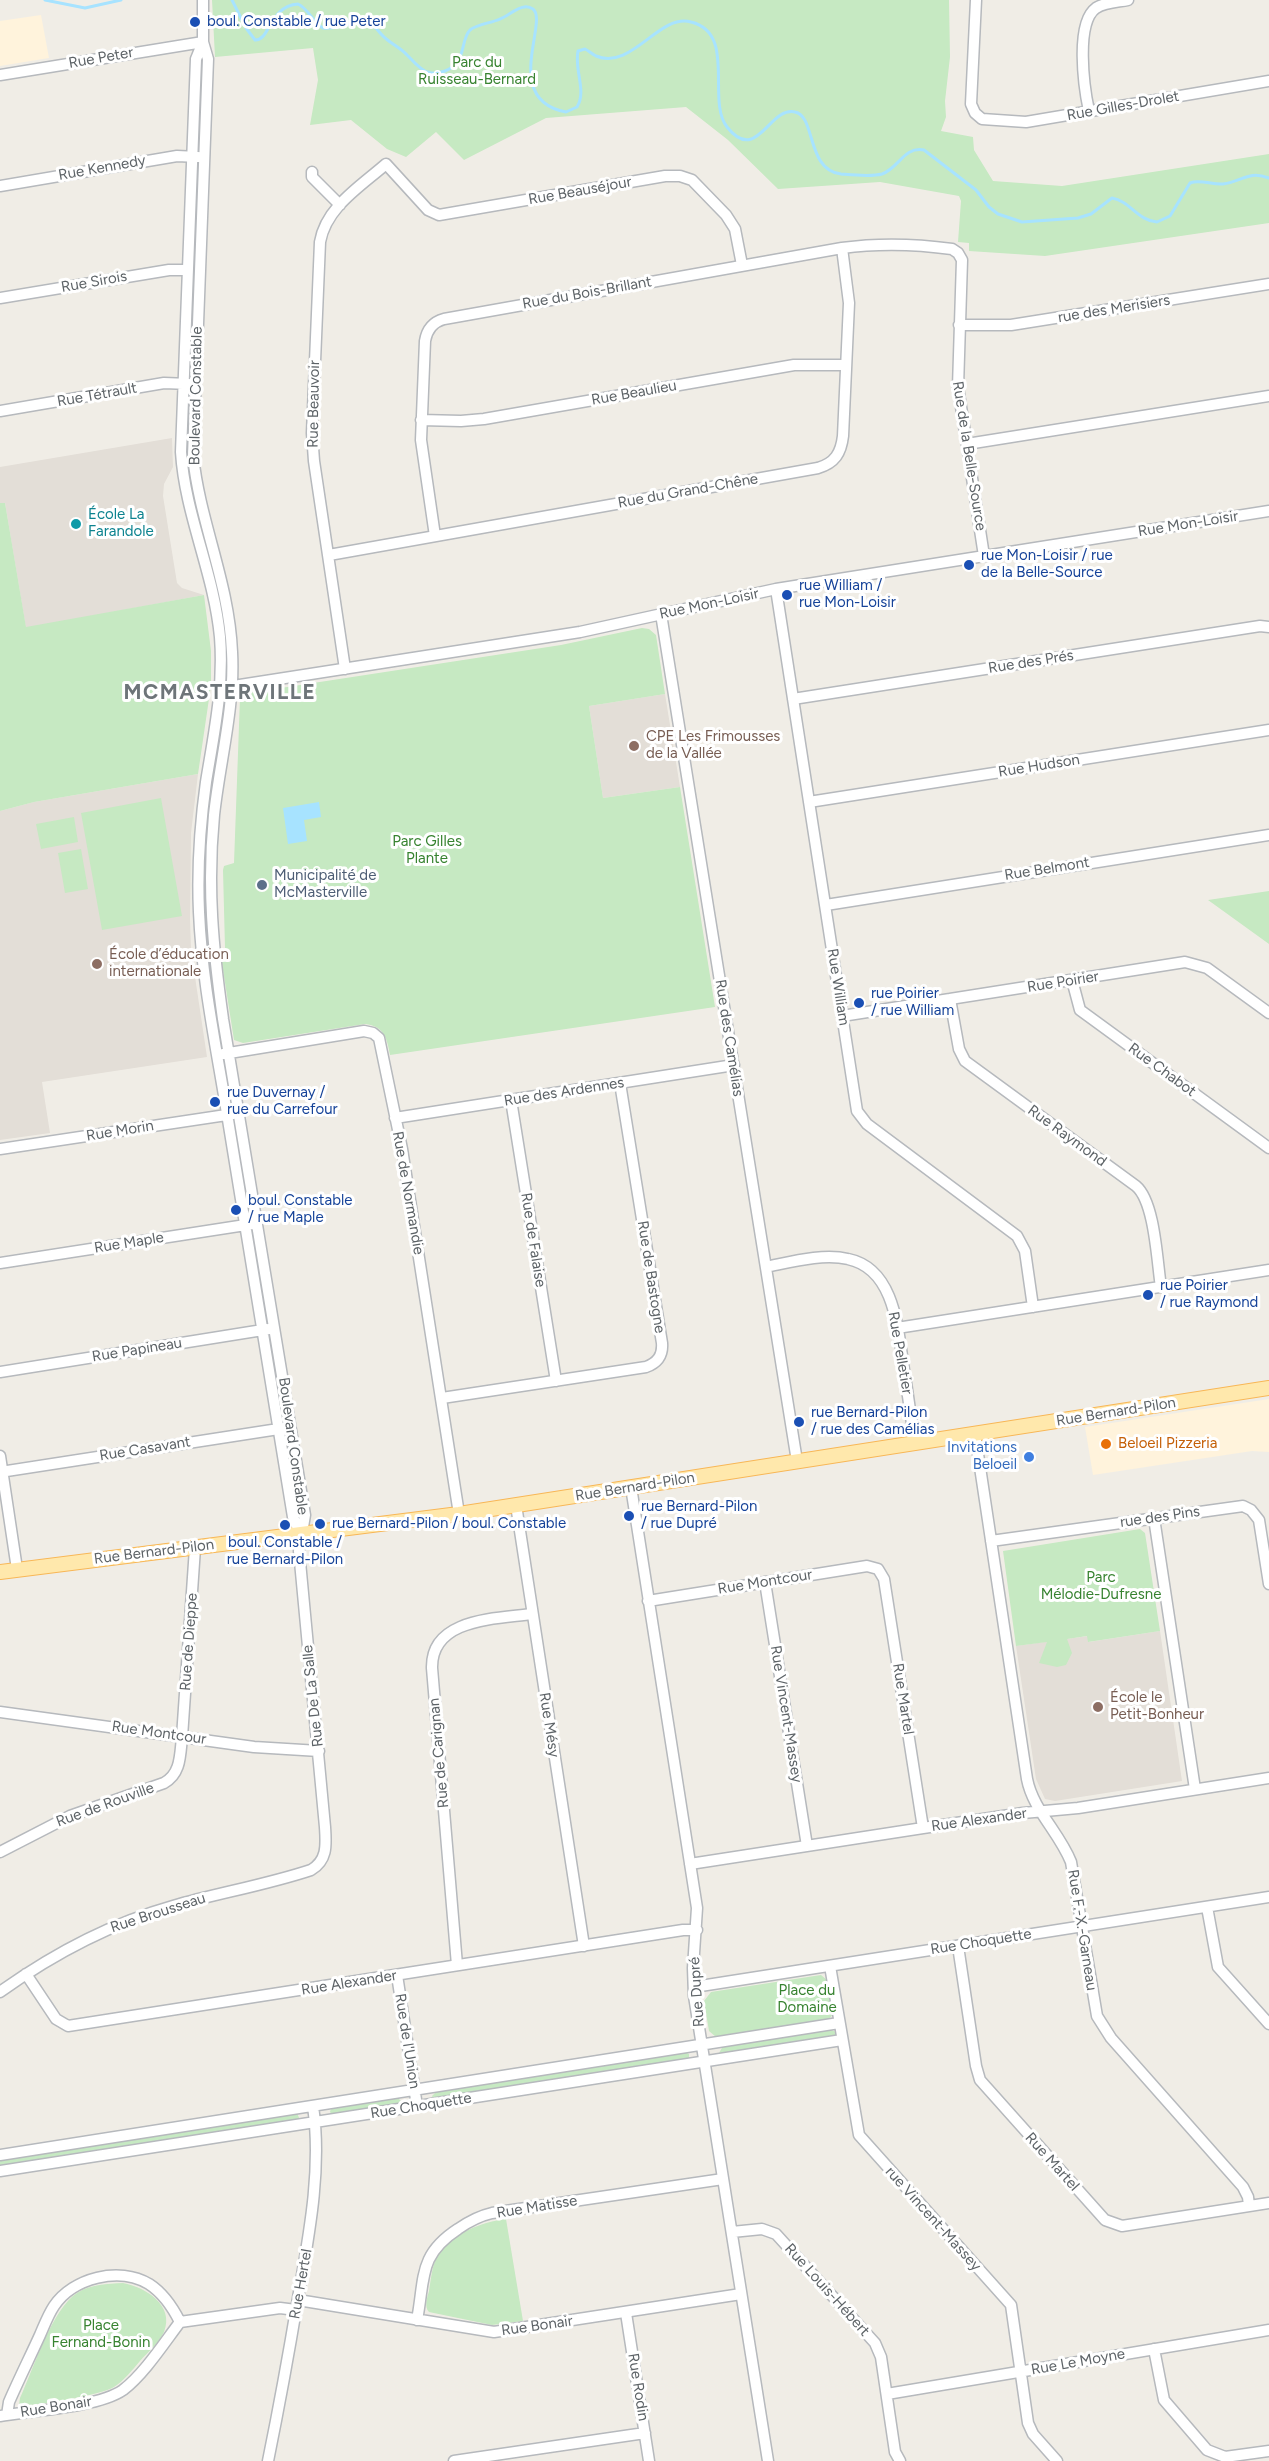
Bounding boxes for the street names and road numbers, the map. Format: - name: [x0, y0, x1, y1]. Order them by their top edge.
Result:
- street label: Rue Peter: [67, 43, 135, 73]
- street label: Rue Gilles-Drolet: [1065, 87, 1181, 125]
- street label: Rue Kennedy: [57, 151, 147, 185]
- street label: Rue Beauséjour: [527, 173, 633, 209]
- street label: Rue Sirois: [60, 267, 128, 297]
- street label: Rue du Bois-Brillant: [521, 273, 653, 313]
- street label: rue des Merisiers: [1057, 291, 1171, 327]
- street label: Boulevard Constable: [186, 326, 206, 466]
- street label: Rue Beauvoir: [304, 360, 324, 448]
- street label: Rue Beaulieu: [590, 377, 678, 409]
- street label: Rue Tétrault: [56, 379, 138, 411]
- street label: Rue de la Belle-Source: [948, 380, 990, 532]
- street label: Rue du Grand-Chêne: [617, 470, 759, 512]
- street label: Rue Mon-Loisir: [1137, 507, 1239, 541]
- street label: Rue Mon-Loisir: [658, 585, 760, 623]
- street label: Rue des Prés: [987, 646, 1075, 678]
- street label: Rue Hudson: [997, 751, 1081, 781]
- street label: Rue Belmont: [1003, 853, 1091, 885]
- street label: Rue William: [823, 947, 853, 1027]
- street label: Rue Poirier: [1026, 967, 1100, 997]
- street label: Rue des Camélias: [711, 978, 747, 1098]
- street label: Rue Chabot: [1124, 1039, 1200, 1101]
- street label: Rue des Ardennes: [503, 1074, 625, 1110]
- street label: Rue Raymond: [1024, 1101, 1110, 1171]
- street label: Rue Morin: [85, 1117, 155, 1145]
- street label: Rue de Normandie: [388, 1130, 428, 1256]
- street label: Rue de Falaise: [517, 1191, 549, 1289]
- street label: Rue de Bastogne: [633, 1219, 669, 1335]
- street label: Rue Maple: [93, 1229, 165, 1257]
- street label: Rue Pelletier: [884, 1310, 916, 1396]
- street label: Rue Papineau: [91, 1334, 183, 1366]
- street label: Boulevard Constable: [274, 1376, 312, 1516]
- street label: Rue Bernard-Pilon: [1055, 1394, 1177, 1430]
- street label: Rue Casavant: [98, 1433, 192, 1465]
- street label: Rue Bernard-Pilon: [574, 1469, 696, 1505]
- street label: rue des Pins: [1119, 1502, 1201, 1532]
- street label: Rue Bernard-Pilon: [93, 1536, 215, 1568]
- street label: Rue Montcour: [717, 1566, 813, 1598]
- street label: Rue de Dieppe: [177, 1592, 201, 1692]
- street label: Rue De La Salle: [299, 1644, 327, 1748]
- street label: Rue Vincent-Massey: [766, 1644, 806, 1784]
- street label: Rue Martel: [888, 1662, 918, 1736]
- street label: Rue Mésy: [535, 1691, 563, 1759]
- street label: Rue de Carignan: [425, 1697, 453, 1809]
- street label: Rue Montcour: [111, 1717, 207, 1749]
- street label: Rue de Rouville: [54, 1779, 156, 1831]
- street label: Rue Alexander: [930, 1804, 1028, 1836]
- street label: Rue F.-X.-Garneau: [1064, 1868, 1100, 1992]
- street label: Rue Brousseau: [108, 1889, 208, 1937]
- street label: Rue Choquette: [929, 1925, 1033, 1959]
- street label: Rue Dupré: [686, 1956, 708, 2028]
- street label: Rue Alexander: [300, 1967, 398, 1999]
- street label: Rue de l'Union: [391, 1992, 423, 2090]
- street label: Rue Choquette: [369, 2089, 473, 2123]
- street label: Rue Martel: [1021, 2129, 1083, 2195]
- street label: rue Vincent-Massey: [881, 2163, 985, 2275]
- street label: Rue Matisse: [495, 2192, 579, 2222]
- street label: Rue Louis-Hébert: [781, 2240, 873, 2340]
- street label: Rue Hertel: [286, 2247, 316, 2321]
- street label: Rue Bonair: [500, 2312, 574, 2340]
- street label: Rue Le Moyne: [1030, 2345, 1126, 2379]
- street label: Rue Rodin: [624, 2352, 652, 2422]
- street label: Rue Bonair: [19, 2392, 93, 2422]

